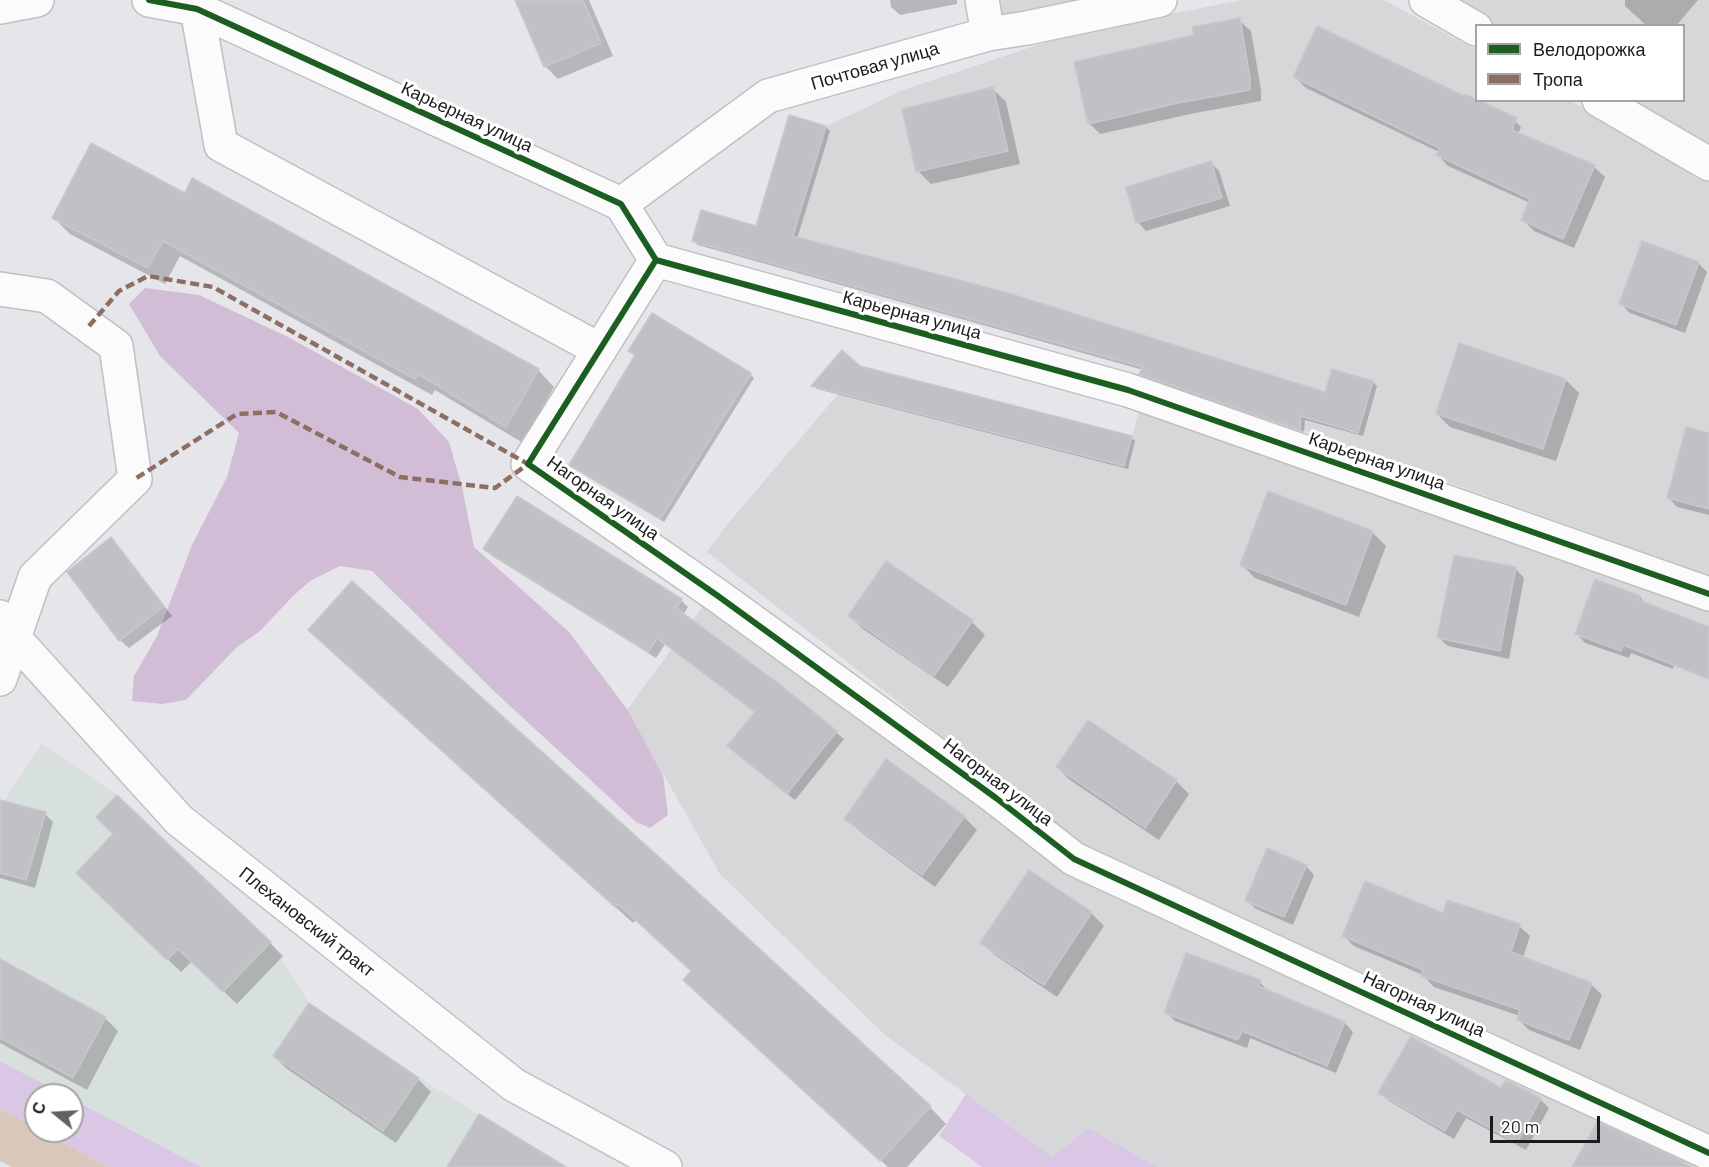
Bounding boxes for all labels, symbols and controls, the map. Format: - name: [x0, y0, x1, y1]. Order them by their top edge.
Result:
- legend: [1475, 24, 1685, 102]
- street label: Почтовая улица: [808, 37, 942, 95]
- text: Велодорожка: [1533, 38, 1645, 60]
- text: Тропа: [1533, 68, 1583, 90]
- street label: Карьерная улица: [398, 77, 536, 157]
- street label: Карьерная улица: [840, 286, 984, 344]
- street label: Карьерная улица: [1306, 428, 1448, 494]
- street label: Нагорная улица: [543, 451, 663, 545]
- street label: Нагорная улица: [939, 734, 1057, 830]
- street label: Плехановский тракт: [235, 862, 379, 982]
- street label: Нагорная улица: [1360, 966, 1488, 1042]
- north arrow: [24, 1083, 84, 1143]
- text: С: [27, 1099, 49, 1116]
- scale bar: [1493, 1104, 1602, 1142]
- text: 20 m: [1501, 1115, 1539, 1137]

